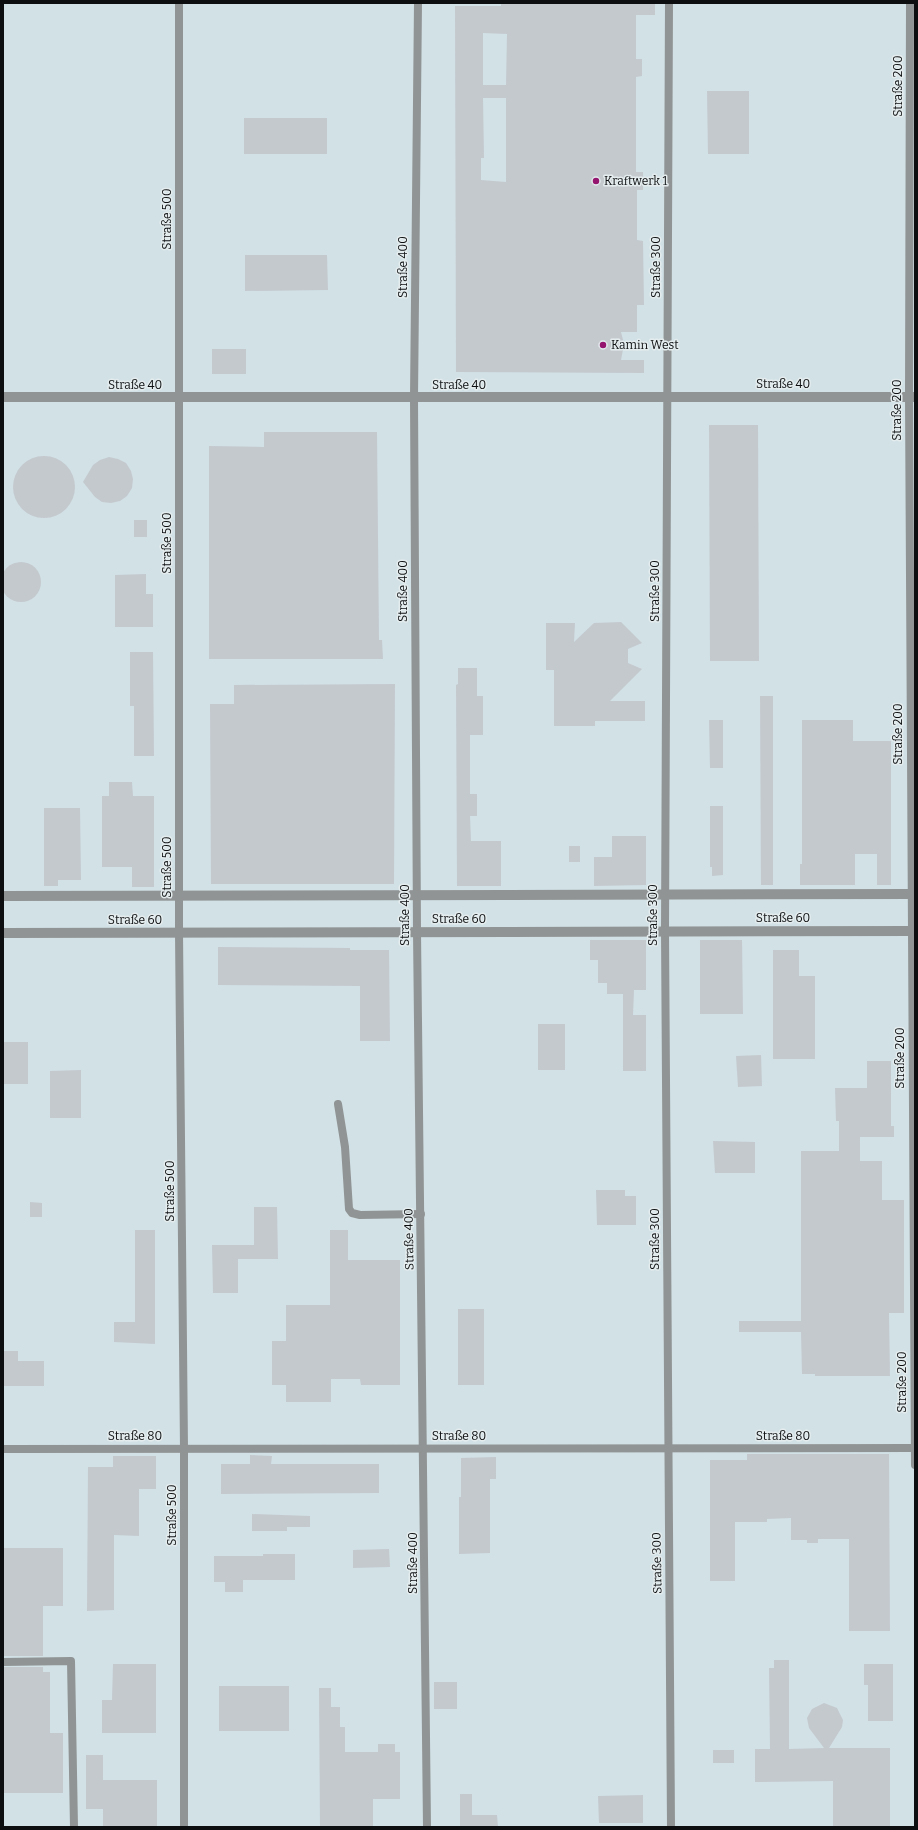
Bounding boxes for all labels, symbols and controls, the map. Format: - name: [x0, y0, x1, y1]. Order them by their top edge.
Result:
- street label: Straße 200: [891, 55, 905, 117]
- place label: Kraftwerk 1: [604, 174, 668, 188]
- marker: Kraftwerk 1: [591, 176, 601, 186]
- street label: Straße 500: [160, 188, 174, 250]
- street label: Straße 400: [396, 236, 410, 298]
- street label: Straße 300: [649, 236, 663, 298]
- place label: Kamin West: [611, 338, 679, 352]
- marker: Kamin West: [598, 340, 608, 350]
- street label: Straße 40: [756, 377, 810, 391]
- street label: Straße 40: [108, 378, 162, 392]
- street label: Straße 40: [432, 378, 486, 392]
- street label: Straße 200: [890, 379, 904, 441]
- street label: Straße 500: [160, 512, 174, 574]
- street label: Straße 400: [396, 560, 410, 622]
- street label: Straße 300: [648, 560, 662, 622]
- street label: Straße 200: [891, 703, 905, 765]
- street label: Straße 500: [160, 836, 174, 898]
- street label: Straße 400: [398, 884, 412, 946]
- street label: Straße 300: [646, 884, 660, 946]
- street label: Straße 60: [756, 911, 810, 925]
- street label: Straße 60: [432, 912, 486, 926]
- street label: Straße 60: [108, 913, 162, 927]
- street label: Straße 200: [893, 1027, 907, 1089]
- street label: Straße 500: [163, 1160, 177, 1222]
- street label: Straße 400: [401, 1208, 417, 1270]
- street label: Straße 300: [648, 1208, 662, 1270]
- street label: Straße 200: [895, 1351, 909, 1413]
- street label: Straße 80: [108, 1429, 162, 1443]
- street label: Straße 80: [432, 1429, 486, 1443]
- street label: Straße 80: [756, 1429, 810, 1443]
- street label: Straße 500: [165, 1484, 179, 1546]
- street label: Straße 400: [406, 1532, 420, 1594]
- street label: Straße 300: [649, 1532, 665, 1594]

